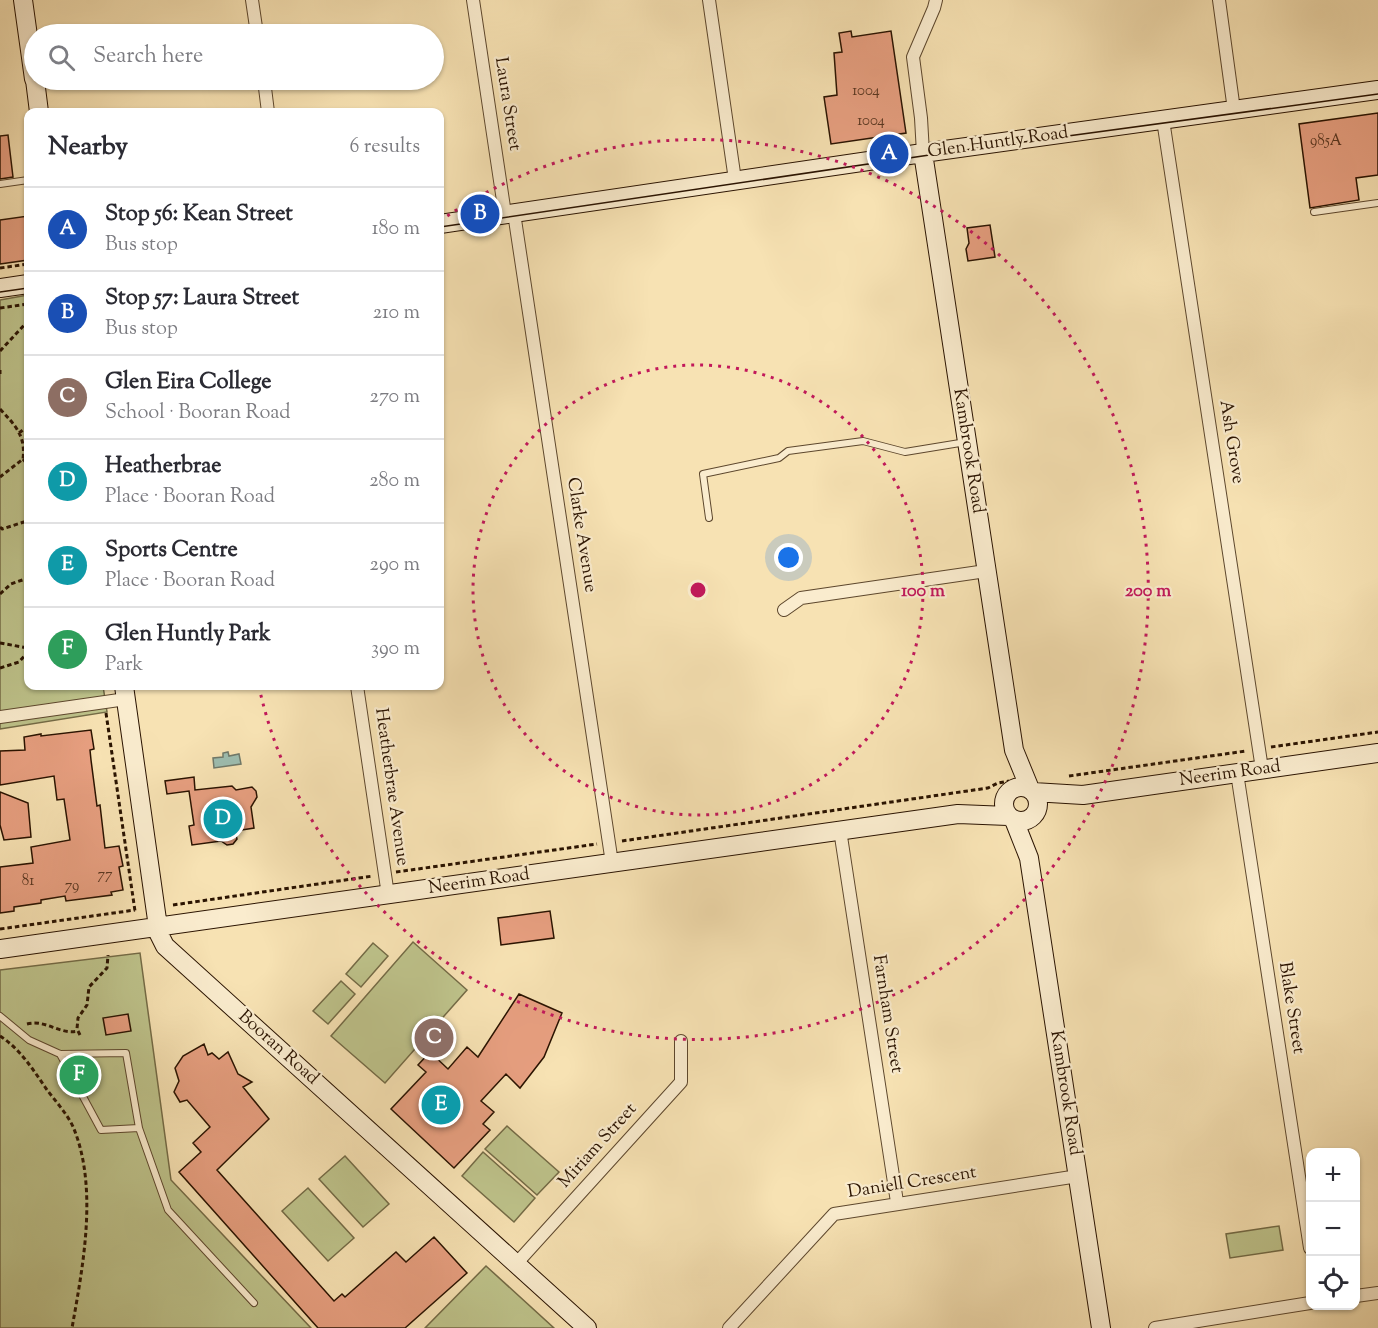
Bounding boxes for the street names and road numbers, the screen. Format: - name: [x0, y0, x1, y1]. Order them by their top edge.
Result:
- street label: Laura Street: [487, 55, 527, 153]
- street label: Glen Huntly Road: [926, 120, 1070, 166]
- street label: Kambrook Road: [945, 387, 991, 515]
- street label: Ash Grove: [1212, 398, 1250, 486]
- street label: Clarke Avenue: [559, 476, 603, 594]
- street label: Heatherbrae Avenue: [367, 706, 415, 868]
- street label: Neerim Road: [1178, 754, 1282, 794]
- street label: Neerim Road: [427, 862, 531, 902]
- street label: Farnham Street: [865, 953, 909, 1075]
- street label: Blake Street: [1271, 960, 1311, 1056]
- street label: Booran Road: [232, 1005, 324, 1091]
- street label: Kambrook Road: [1042, 1029, 1088, 1157]
- street label: Miriam Street: [553, 1098, 643, 1194]
- street label: Daniell Crescent: [846, 1160, 978, 1206]

